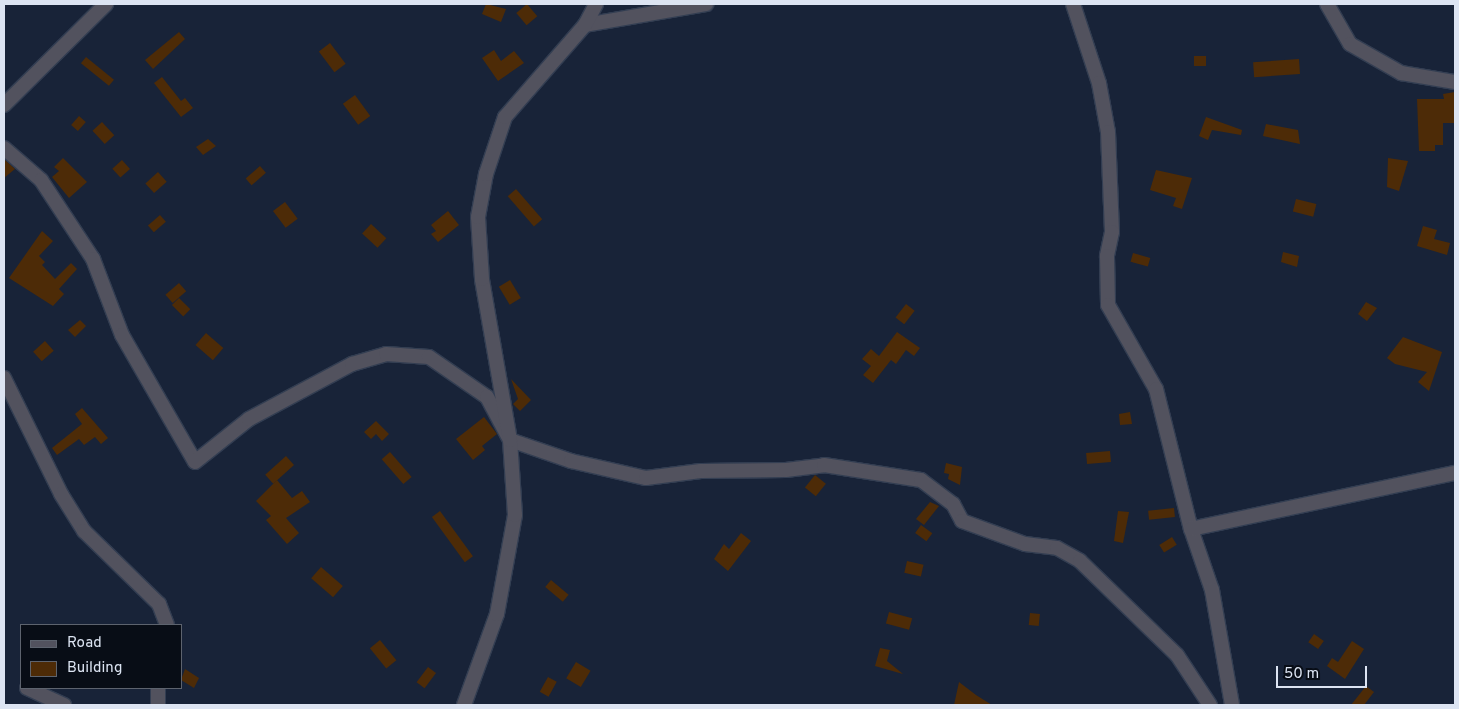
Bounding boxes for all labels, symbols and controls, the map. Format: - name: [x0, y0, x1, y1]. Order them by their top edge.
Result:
- legend: [20, 624, 182, 689]
- text: Road: [67, 634, 102, 653]
- scale bar: [1279, 656, 1370, 688]
- text: Building: [67, 659, 122, 678]
- text: 50 m: [1284, 665, 1319, 684]

